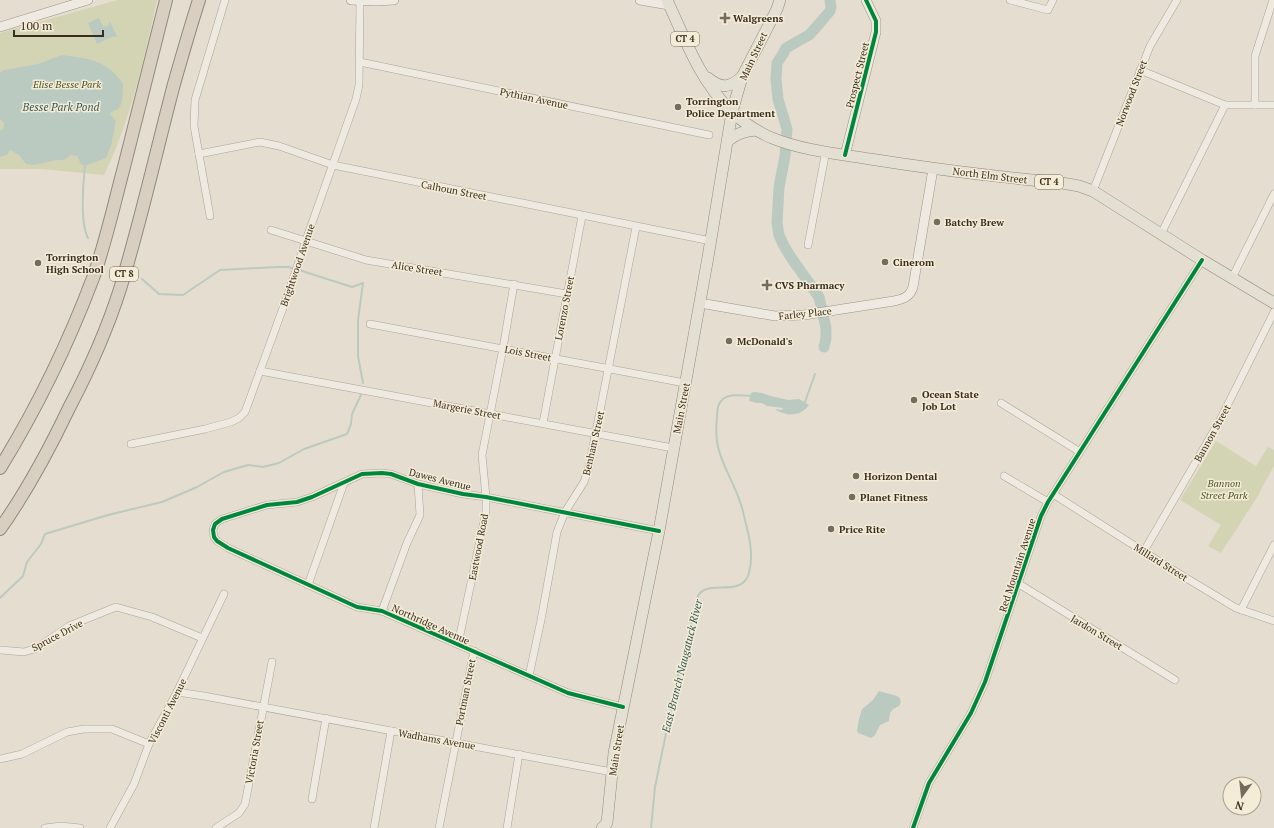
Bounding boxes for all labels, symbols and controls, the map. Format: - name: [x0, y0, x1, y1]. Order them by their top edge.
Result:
- scale bar: [14, 12, 103, 38]
- place label: Walgreens: [733, 12, 784, 25]
- marker: Walgreens: [720, 13, 730, 23]
- text: 100 m: [20, 18, 53, 33]
- street label: Main Street: [737, 30, 770, 82]
- road number: CT 4: [671, 32, 699, 46]
- street label: Prospect Street: [843, 40, 872, 110]
- street label: Norwood Street: [1113, 58, 1150, 128]
- park label: Elise Besse Park: [32, 78, 101, 91]
- street label: Pythian Avenue: [499, 85, 569, 112]
- place label: Torrington Police Department: [686, 95, 775, 120]
- water label: Besse Park Pond: [22, 100, 99, 114]
- marker: Torrington Police Department: [673, 102, 683, 112]
- street label: North Elm Street: [952, 164, 1028, 187]
- road number: CT 4: [1035, 175, 1063, 189]
- street label: Calhoun Street: [420, 178, 488, 203]
- place label: Batchy Brew: [945, 216, 1004, 229]
- marker: Batchy Brew: [932, 217, 942, 227]
- street label: Brightwood Avenue: [277, 222, 318, 308]
- place label: Torrington High School: [46, 251, 104, 276]
- place label: Cinerom: [893, 256, 935, 269]
- marker: Cinerom: [880, 257, 890, 267]
- marker: Torrington High School: [33, 258, 43, 268]
- street label: Alice Street: [390, 258, 444, 279]
- road number: CT 8: [110, 267, 138, 281]
- street label: Lorenzo Street: [552, 275, 577, 341]
- place label: CVS Pharmacy: [775, 279, 845, 292]
- marker: CVS Pharmacy: [762, 280, 772, 290]
- street label: Farley Place: [778, 304, 832, 323]
- place label: McDonald's: [737, 335, 793, 348]
- marker: McDonald's: [724, 336, 734, 346]
- street label: Lois Street: [503, 343, 553, 364]
- street label: Main Street: [670, 381, 693, 435]
- place label: Ocean State Job Lot: [922, 388, 979, 413]
- marker: Ocean State Job Lot: [909, 395, 919, 405]
- street label: Margerie Street: [432, 397, 502, 422]
- street label: Bannon Street: [1191, 402, 1234, 464]
- street label: Benham Street: [580, 409, 607, 477]
- street label: Dawes Avenue: [407, 465, 472, 493]
- place label: Horizon Dental: [864, 470, 938, 483]
- marker: Horizon Dental: [851, 471, 861, 481]
- park label: Bannon Street Park: [1200, 477, 1248, 502]
- place label: Planet Fitness: [860, 491, 928, 504]
- marker: Planet Fitness: [847, 492, 857, 502]
- street label: Eastwood Road: [466, 512, 491, 581]
- street label: Red Mountain Avenue: [996, 517, 1039, 614]
- place label: Price Rite: [839, 523, 886, 536]
- marker: Price Rite: [826, 524, 836, 534]
- street label: Millard Street: [1131, 541, 1190, 584]
- water label: East Branch Naugatuck River: [658, 597, 706, 735]
- street label: Northridge Avenue: [390, 601, 472, 647]
- street label: Jardon Street: [1068, 612, 1125, 653]
- street label: Spruce Drive: [29, 616, 85, 654]
- street label: Portman Street: [453, 657, 478, 726]
- street label: Visconti Avenue: [145, 676, 190, 746]
- street label: Victoria Street: [242, 719, 267, 785]
- street label: Main Street: [606, 723, 627, 777]
- street label: Wadhams Avenue: [397, 726, 477, 753]
- north arrow: [1222, 776, 1262, 816]
- text: N: [1233, 798, 1245, 814]

